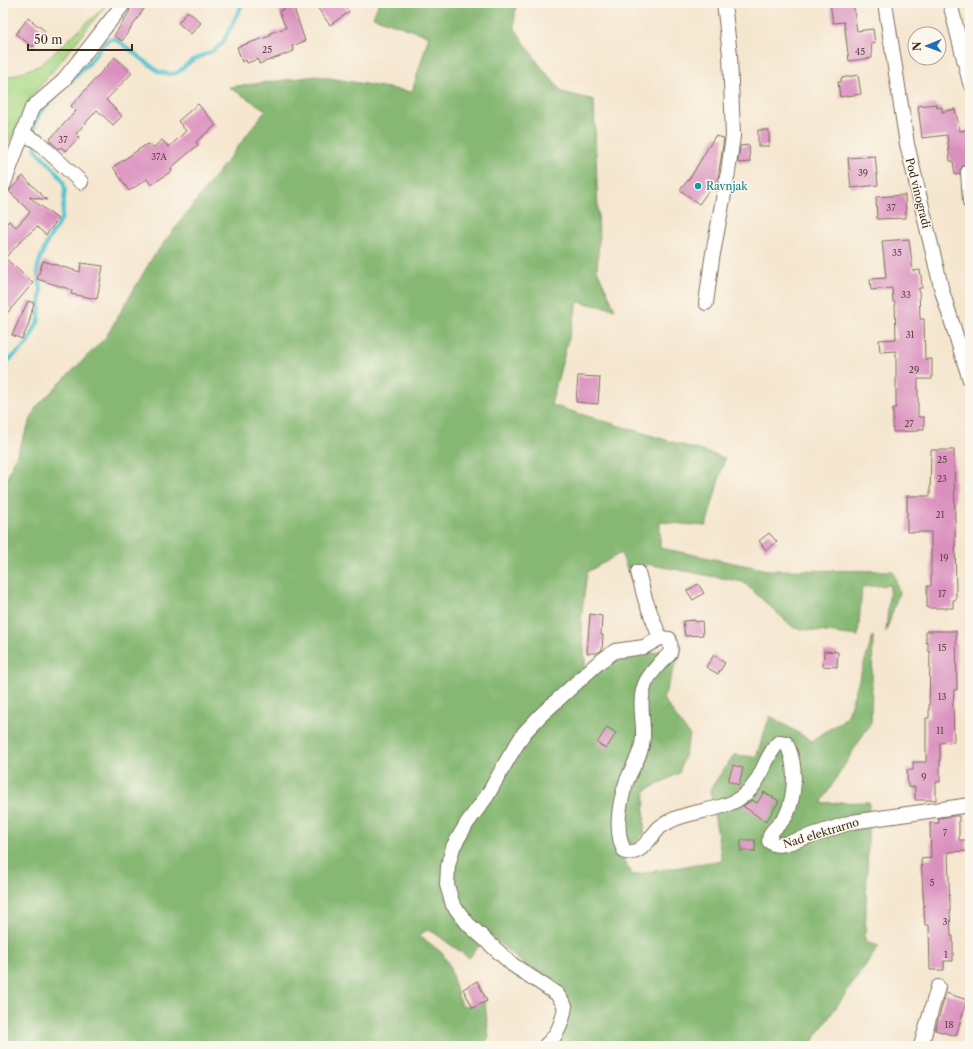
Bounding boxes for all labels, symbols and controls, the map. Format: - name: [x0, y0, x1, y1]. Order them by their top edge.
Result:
- scale bar: [28, 26, 132, 52]
- north arrow: [907, 26, 947, 66]
- text: 50 m: [34, 32, 63, 47]
- text: N: [910, 41, 924, 51]
- house number: 25: [262, 44, 272, 55]
- house number: 45: [855, 46, 865, 57]
- house number: 37: [58, 134, 68, 145]
- house number: 37A: [151, 151, 167, 162]
- street label: Pod vinogradi: [902, 156, 934, 230]
- house number: 39: [858, 167, 868, 178]
- place label: Ravnjak: [706, 179, 748, 193]
- marker: Ravnjak: [693, 181, 703, 191]
- house number: 37: [886, 202, 896, 213]
- house number: 35: [892, 247, 902, 258]
- house number: 33: [901, 289, 911, 300]
- house number: 31: [906, 329, 915, 340]
- house number: 29: [909, 364, 919, 375]
- house number: 27: [904, 418, 914, 429]
- house number: 25: [937, 454, 947, 465]
- house number: 23: [937, 473, 947, 484]
- house number: 21: [936, 509, 945, 520]
- house number: 19: [939, 552, 949, 563]
- house number: 17: [938, 588, 947, 599]
- house number: 15: [938, 642, 946, 653]
- house number: 13: [938, 691, 946, 702]
- house number: 11: [936, 725, 944, 736]
- house number: 9: [921, 771, 927, 782]
- street label: Nad elektrarno: [781, 815, 861, 851]
- house number: 7: [943, 827, 948, 838]
- house number: 5: [930, 877, 935, 888]
- house number: 3: [943, 916, 948, 927]
- house number: 1: [944, 949, 948, 960]
- house number: 18: [944, 1019, 954, 1030]

